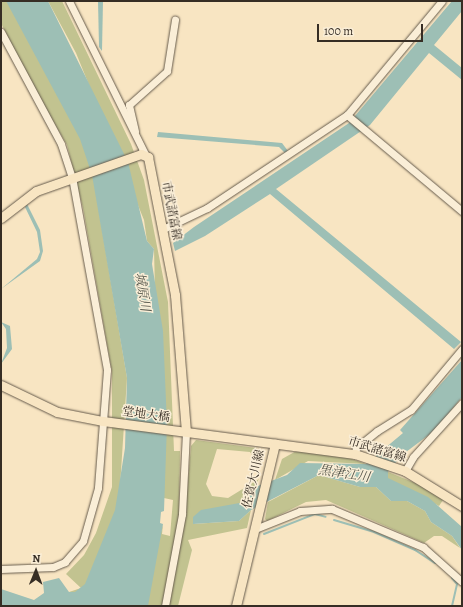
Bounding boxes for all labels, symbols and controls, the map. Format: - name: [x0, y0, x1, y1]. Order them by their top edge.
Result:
- scale bar: [319, 16, 425, 42]
- text: 100 m: [324, 23, 353, 39]
- street label: 市武諸富線: [158, 180, 184, 242]
- water label: 城原川: [131, 272, 153, 312]
- street label: 堂地大橋: [121, 405, 171, 425]
- street label: 市武諸富線: [346, 434, 408, 466]
- street label: 佐賀大川線: [240, 448, 268, 510]
- water label: 黒津江川: [317, 462, 371, 486]
- north arrow: [16, 551, 56, 591]
- text: N: [32, 551, 40, 566]

